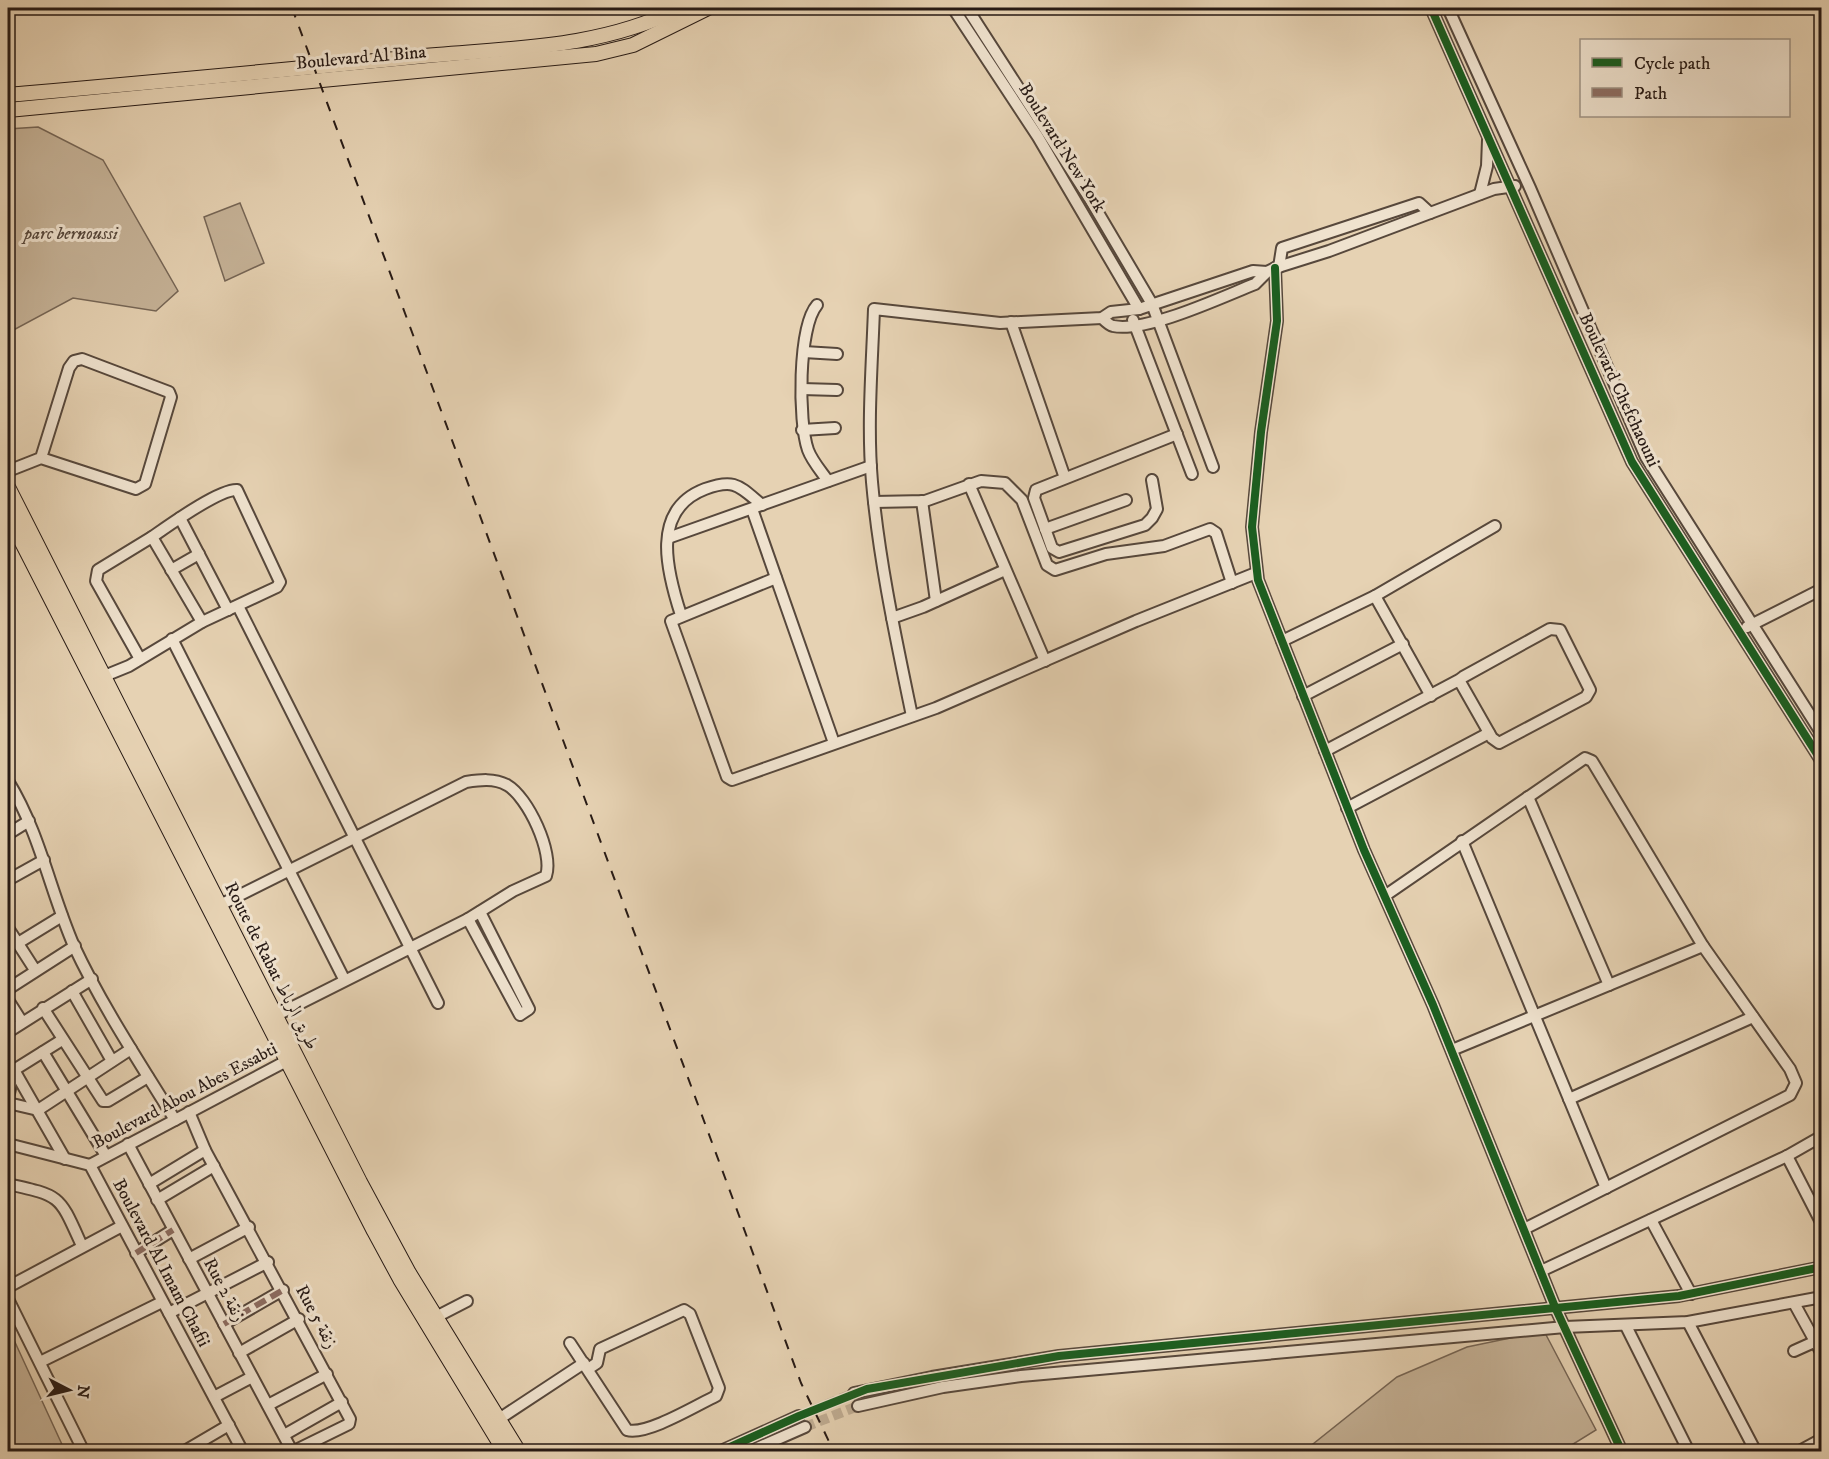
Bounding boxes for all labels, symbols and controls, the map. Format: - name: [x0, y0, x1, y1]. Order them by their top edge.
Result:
- legend: [1580, 39, 1790, 117]
- street label: Boulevard Al Bina: [295, 41, 427, 75]
- text: Cycle path: [1634, 53, 1711, 75]
- street label: Boulevard New York: [1013, 79, 1111, 217]
- text: Path: [1634, 83, 1668, 105]
- park label: parc bernoussi: [21, 223, 119, 245]
- street label: Boulevard Chefchaouni: [1574, 309, 1664, 471]
- street label: Route de Rabat طريق الرباط: [219, 879, 323, 1053]
- street label: Boulevard Abou Abes Essabti: [89, 1038, 281, 1154]
- street label: Boulevard Al Imam Chafii: [107, 1175, 215, 1351]
- street label: Rue 2 زنقة: [198, 1254, 250, 1326]
- street label: Rue 5 زنقة: [290, 1281, 342, 1353]
- north arrow: [39, 1360, 99, 1420]
- text: N: [72, 1384, 94, 1399]

